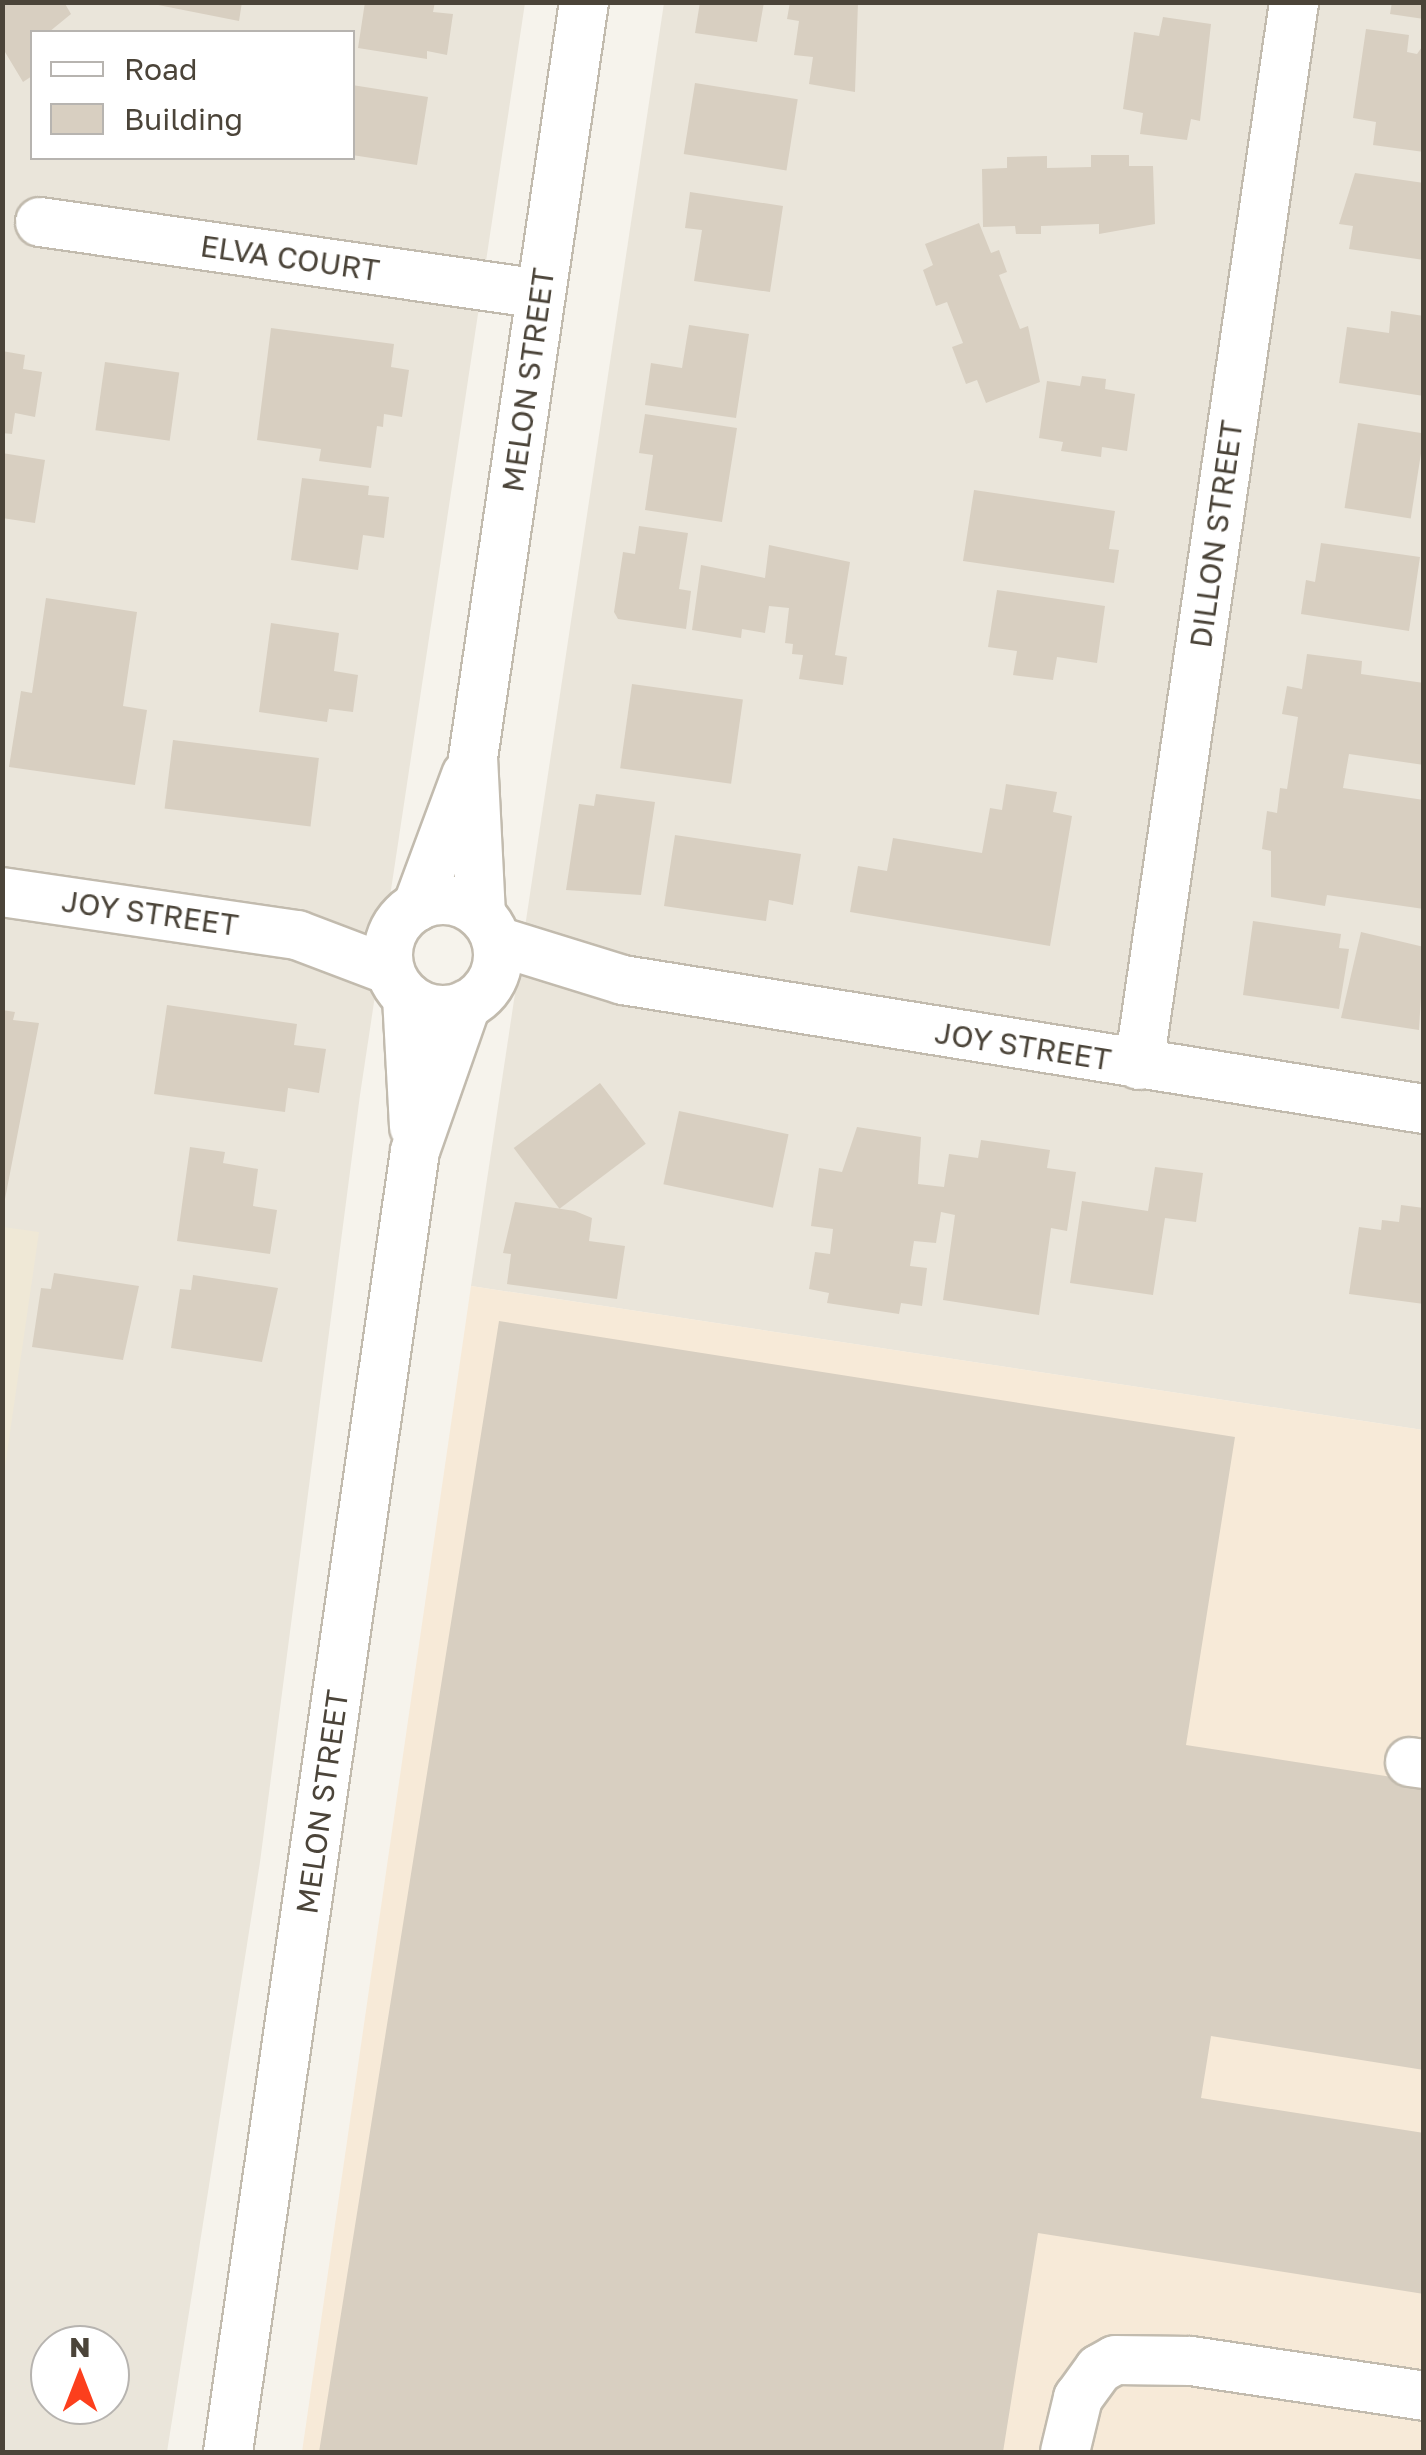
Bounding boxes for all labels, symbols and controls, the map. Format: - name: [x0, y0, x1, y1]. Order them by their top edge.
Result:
- legend: [30, 30, 355, 160]
- text: Road: [124, 51, 198, 87]
- text: Building: [124, 101, 243, 137]
- street label: ELVA COURT: [198, 228, 382, 288]
- street label: MELON STREET: [494, 266, 562, 494]
- street label: DILLON STREET: [1182, 418, 1250, 650]
- street label: JOY STREET: [59, 883, 241, 943]
- street label: JOY STREET: [932, 1014, 1114, 1078]
- street label: MELON STREET: [288, 1688, 356, 1916]
- north arrow: [30, 2325, 130, 2425]
- text: N: [69, 2330, 91, 2363]

